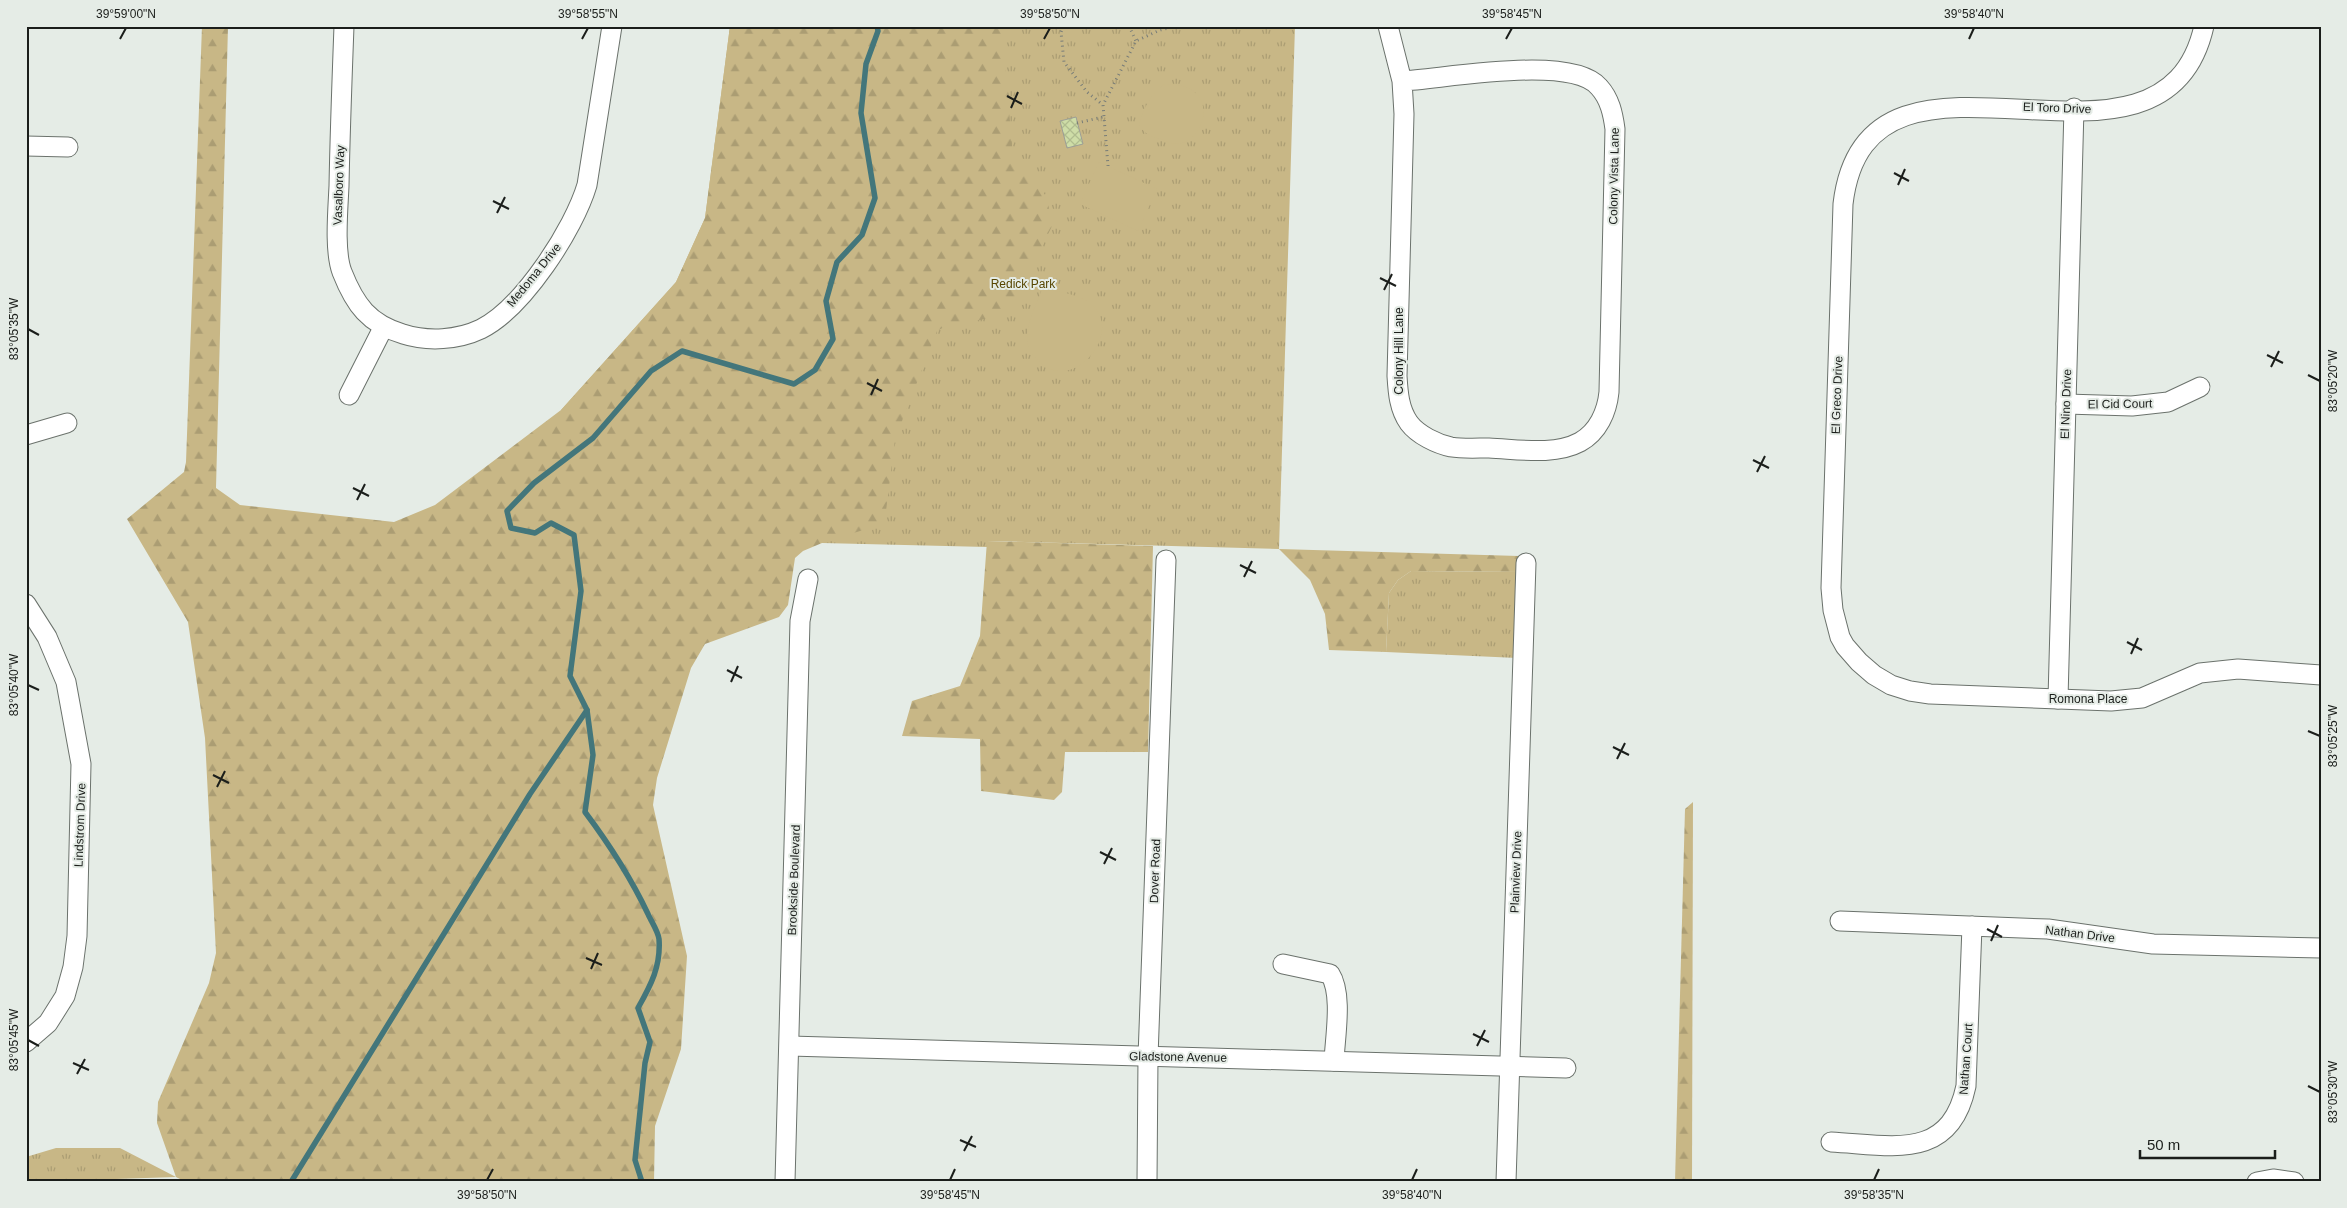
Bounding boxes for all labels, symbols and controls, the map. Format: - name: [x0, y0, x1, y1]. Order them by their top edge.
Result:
- text: 39°59'00"N: [96, 7, 156, 21]
- text: 39°58'55"N: [558, 7, 618, 21]
- text: 39°58'50"N: [1020, 7, 1080, 21]
- text: 39°58'45"N: [1482, 7, 1542, 21]
- text: 39°58'40"N: [1944, 7, 2004, 21]
- street label: El Toro Drive: [2023, 100, 2092, 116]
- street label: Colony Vista Lane: [1606, 127, 1622, 225]
- street label: Vasalboro Way: [331, 145, 347, 225]
- street label: Medoma Drive: [504, 240, 564, 310]
- park label: Redick Park: [991, 277, 1056, 291]
- text: 83°05'35"W: [7, 297, 21, 360]
- street label: Colony Hill Lane: [1392, 307, 1406, 395]
- text: 83°05'20"W: [2326, 349, 2340, 412]
- street label: El Greco Drive: [1829, 355, 1845, 434]
- street label: El Nino Drive: [2058, 368, 2074, 439]
- street label: El Cid Court: [2088, 396, 2153, 412]
- text: 83°05'40"W: [7, 653, 21, 716]
- street label: Romona Place: [2049, 692, 2128, 706]
- text: 83°05'25"W: [2326, 704, 2340, 767]
- street label: Lindstrom Drive: [72, 782, 88, 867]
- street label: Brookside Boulevard: [785, 824, 803, 936]
- street label: Plainview Drive: [1508, 830, 1524, 913]
- street label: Dover Road: [1147, 839, 1163, 903]
- street label: Nathan Drive: [2044, 923, 2116, 945]
- text: 83°05'45"W: [7, 1008, 21, 1071]
- street label: Nathan Court: [1957, 1022, 1976, 1095]
- street label: Gladstone Avenue: [1129, 1049, 1227, 1065]
- text: 83°05'30"W: [2326, 1060, 2340, 1123]
- scale bar: [2140, 1128, 2274, 1160]
- text: 50 m: [2147, 1136, 2180, 1153]
- text: 39°58'50"N: [457, 1188, 517, 1202]
- text: 39°58'45"N: [920, 1188, 980, 1202]
- text: 39°58'40"N: [1382, 1188, 1442, 1202]
- text: 39°58'35"N: [1844, 1188, 1904, 1202]

